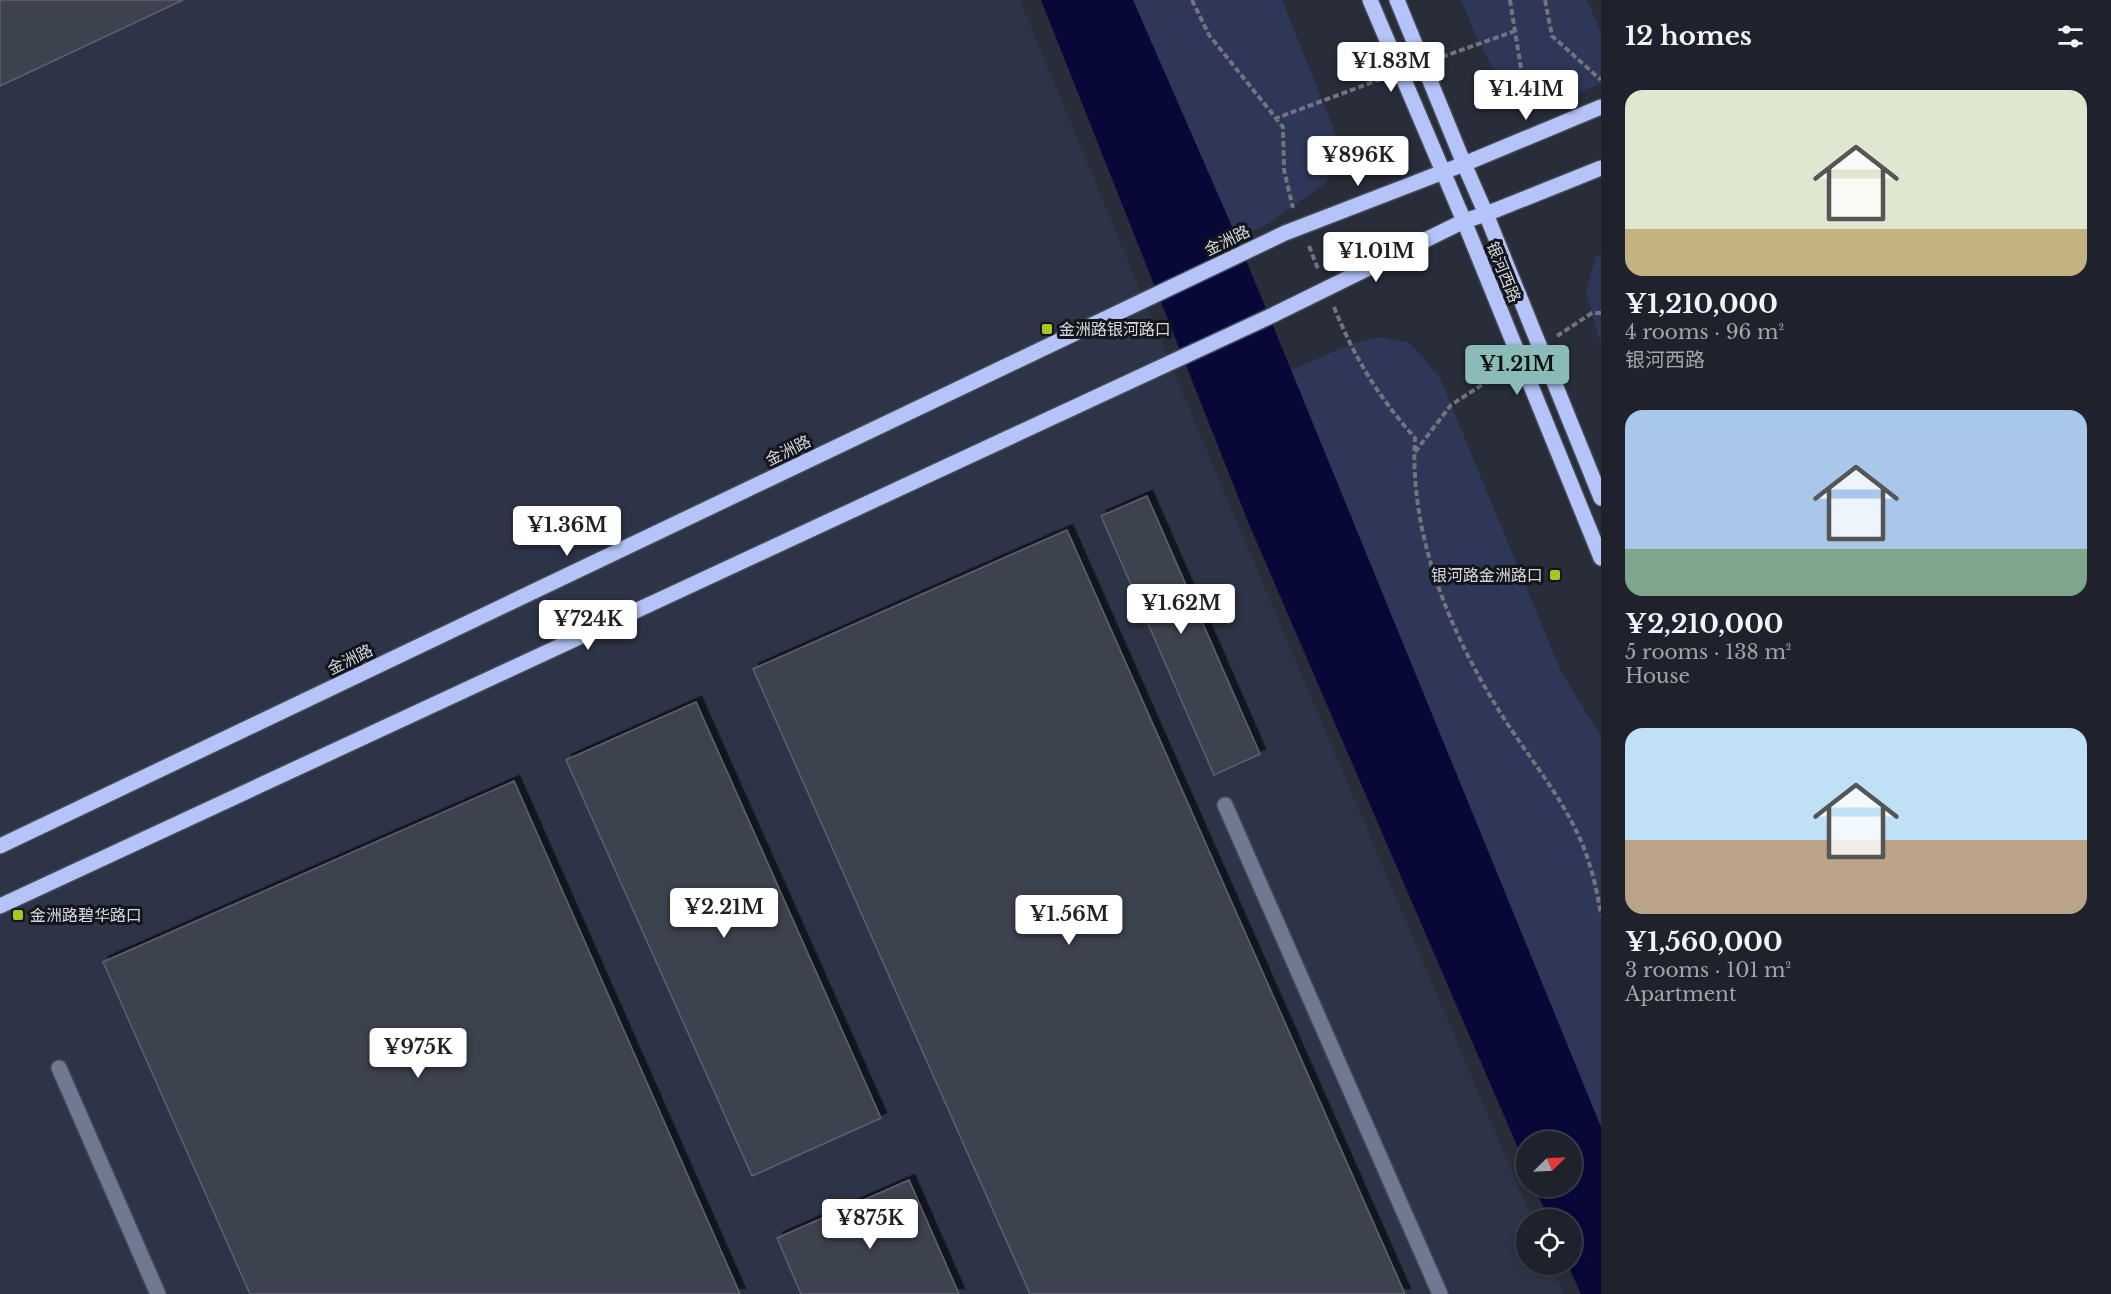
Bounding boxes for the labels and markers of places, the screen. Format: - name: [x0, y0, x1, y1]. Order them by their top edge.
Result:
- pin: ¥1.83M: [1342, 42, 1440, 93]
- pin: ¥1.41M: [1477, 70, 1575, 121]
- pin: ¥896K: [1316, 136, 1400, 187]
- pin: ¥1.01M: [1327, 232, 1425, 283]
- place label: 金洲路银河路口: [1059, 319, 1171, 339]
- marker: 金洲路银河路口: [1040, 322, 1054, 336]
- pin: ¥1.21M: [1468, 345, 1566, 396]
- pin: ¥1.36M: [518, 506, 616, 557]
- place label: 银河路金洲路口: [1431, 565, 1543, 585]
- marker: 银河路金洲路口: [1548, 568, 1562, 582]
- pin: ¥1.62M: [1132, 584, 1230, 635]
- pin: ¥724K: [546, 600, 630, 651]
- pin: ¥2.21M: [675, 888, 773, 939]
- pin: ¥1.56M: [1020, 895, 1118, 946]
- place label: 金洲路碧华路口: [30, 905, 142, 925]
- marker: 金洲路碧华路口: [11, 908, 25, 922]
- pin: ¥975K: [376, 1028, 460, 1079]
- pin: ¥875K: [828, 1199, 912, 1250]

